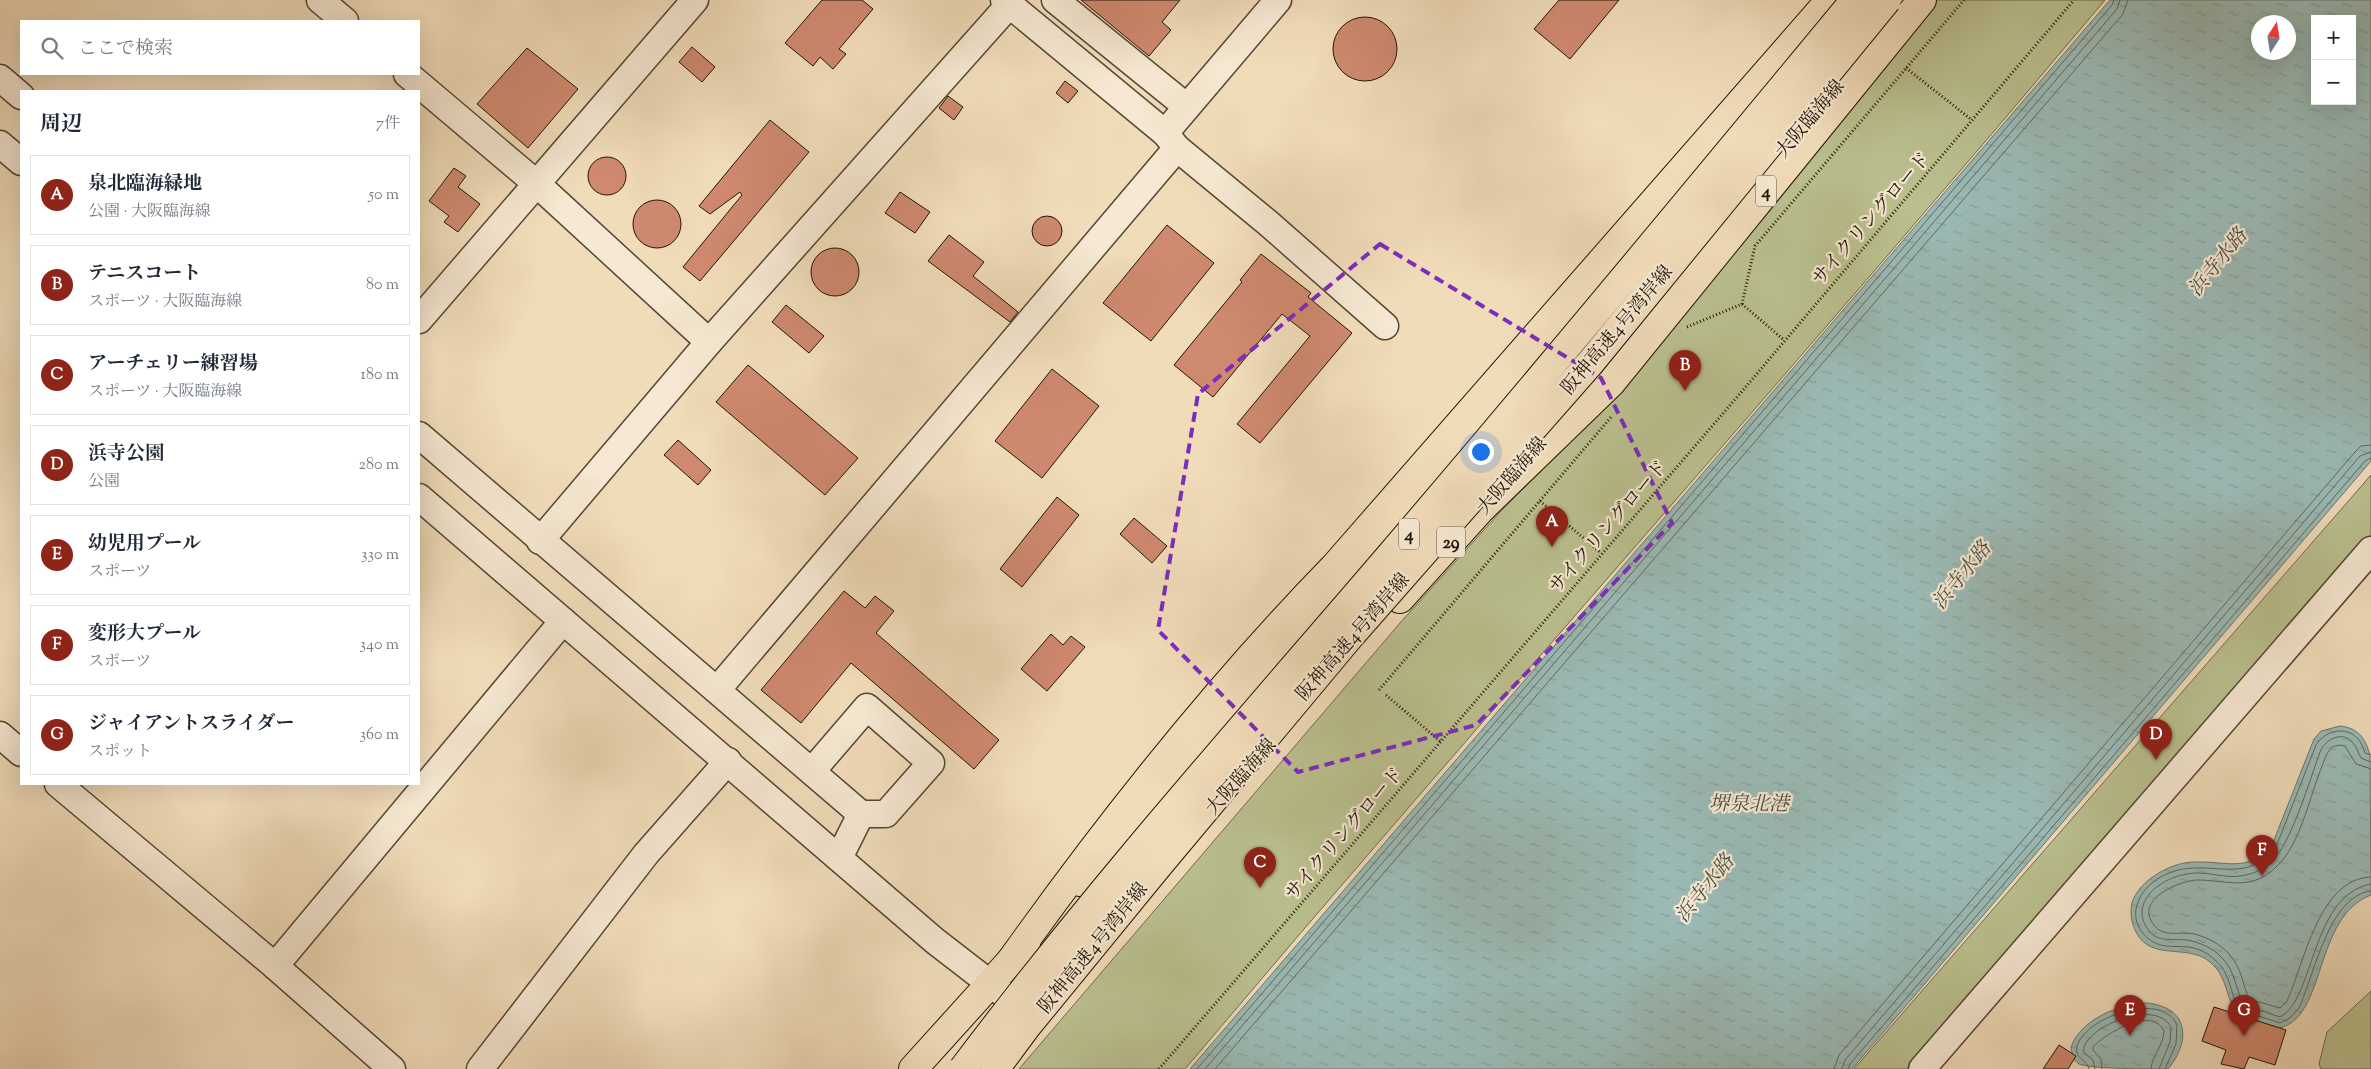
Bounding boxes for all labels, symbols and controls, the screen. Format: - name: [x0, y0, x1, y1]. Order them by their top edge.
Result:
- north arrow: [2251, 15, 2296, 60]
- map controls: [2311, 15, 2356, 105]
- button: +: [2311, 15, 2356, 60]
- search box: [20, 20, 420, 75]
- icon: search: [38, 34, 66, 62]
- text: ここで検索: [78, 36, 173, 63]
- button: −: [2311, 60, 2356, 105]
- street label: 大阪臨海線: [1770, 75, 1852, 165]
- text: 周辺: [40, 110, 82, 140]
- text: 7件: [376, 113, 400, 136]
- street label: サイクリングロード: [1806, 147, 1937, 292]
- text: 泉北臨海緑地: [88, 171, 202, 198]
- road number: 4: [1756, 176, 1776, 207]
- text: A: [51, 184, 64, 207]
- text: 50 m: [368, 184, 399, 207]
- text: 公園 · 大阪臨海線: [88, 201, 211, 224]
- water label: 浜寺水路: [2183, 222, 2257, 304]
- street label: 阪神高速4号湾岸線: [1556, 260, 1680, 401]
- text: テニスコート: [88, 261, 201, 288]
- text: B: [52, 274, 62, 297]
- text: 80 m: [366, 274, 399, 297]
- text: スポーツ · 大阪臨海線: [88, 291, 242, 314]
- pin: B: [1669, 350, 1701, 391]
- text: アーチェリー練習場: [88, 351, 258, 378]
- text: C: [51, 364, 63, 387]
- text: 180 m: [360, 364, 399, 387]
- text: スポーツ · 大阪臨海線: [88, 381, 242, 404]
- street label: 大阪臨海線: [1472, 432, 1554, 521]
- your location: [1468, 439, 1494, 465]
- text: 浜寺公園: [88, 441, 164, 468]
- text: D: [51, 454, 63, 477]
- text: 280 m: [358, 454, 399, 477]
- street label: サイクリングロード: [1543, 455, 1674, 600]
- text: 公園: [88, 471, 120, 494]
- pin: A: [1536, 506, 1568, 547]
- road number: 4: [1399, 518, 1419, 550]
- road number: 29: [1437, 526, 1465, 558]
- text: 幼児用プール: [88, 531, 201, 558]
- water label: 浜寺水路: [1927, 535, 2001, 617]
- text: E: [52, 544, 62, 567]
- text: 330 m: [361, 544, 399, 567]
- text: スポーツ: [88, 561, 151, 584]
- street label: 阪神高速4号湾岸線: [1291, 568, 1417, 707]
- text: 変形大プール: [88, 621, 201, 648]
- text: F: [53, 634, 61, 657]
- text: 340 m: [360, 634, 399, 657]
- text: スポーツ: [88, 651, 151, 674]
- text: ジャイアントスライダー: [88, 711, 295, 738]
- pin: D: [2140, 719, 2172, 760]
- text: G: [50, 724, 64, 747]
- text: 360 m: [360, 724, 399, 747]
- street label: 大阪臨海線: [1200, 733, 1284, 822]
- text: スポット: [88, 741, 152, 764]
- street label: サイクリングロード: [1279, 762, 1410, 907]
- water label: 堺泉北港: [1709, 791, 1792, 820]
- pin: F: [2246, 835, 2278, 876]
- pin: C: [1244, 847, 1276, 888]
- water label: 浜寺水路: [1670, 848, 1744, 930]
- street label: 阪神高速4号湾岸線: [1033, 877, 1155, 1020]
- pin: E: [2114, 995, 2146, 1036]
- pin: G: [2228, 995, 2260, 1036]

